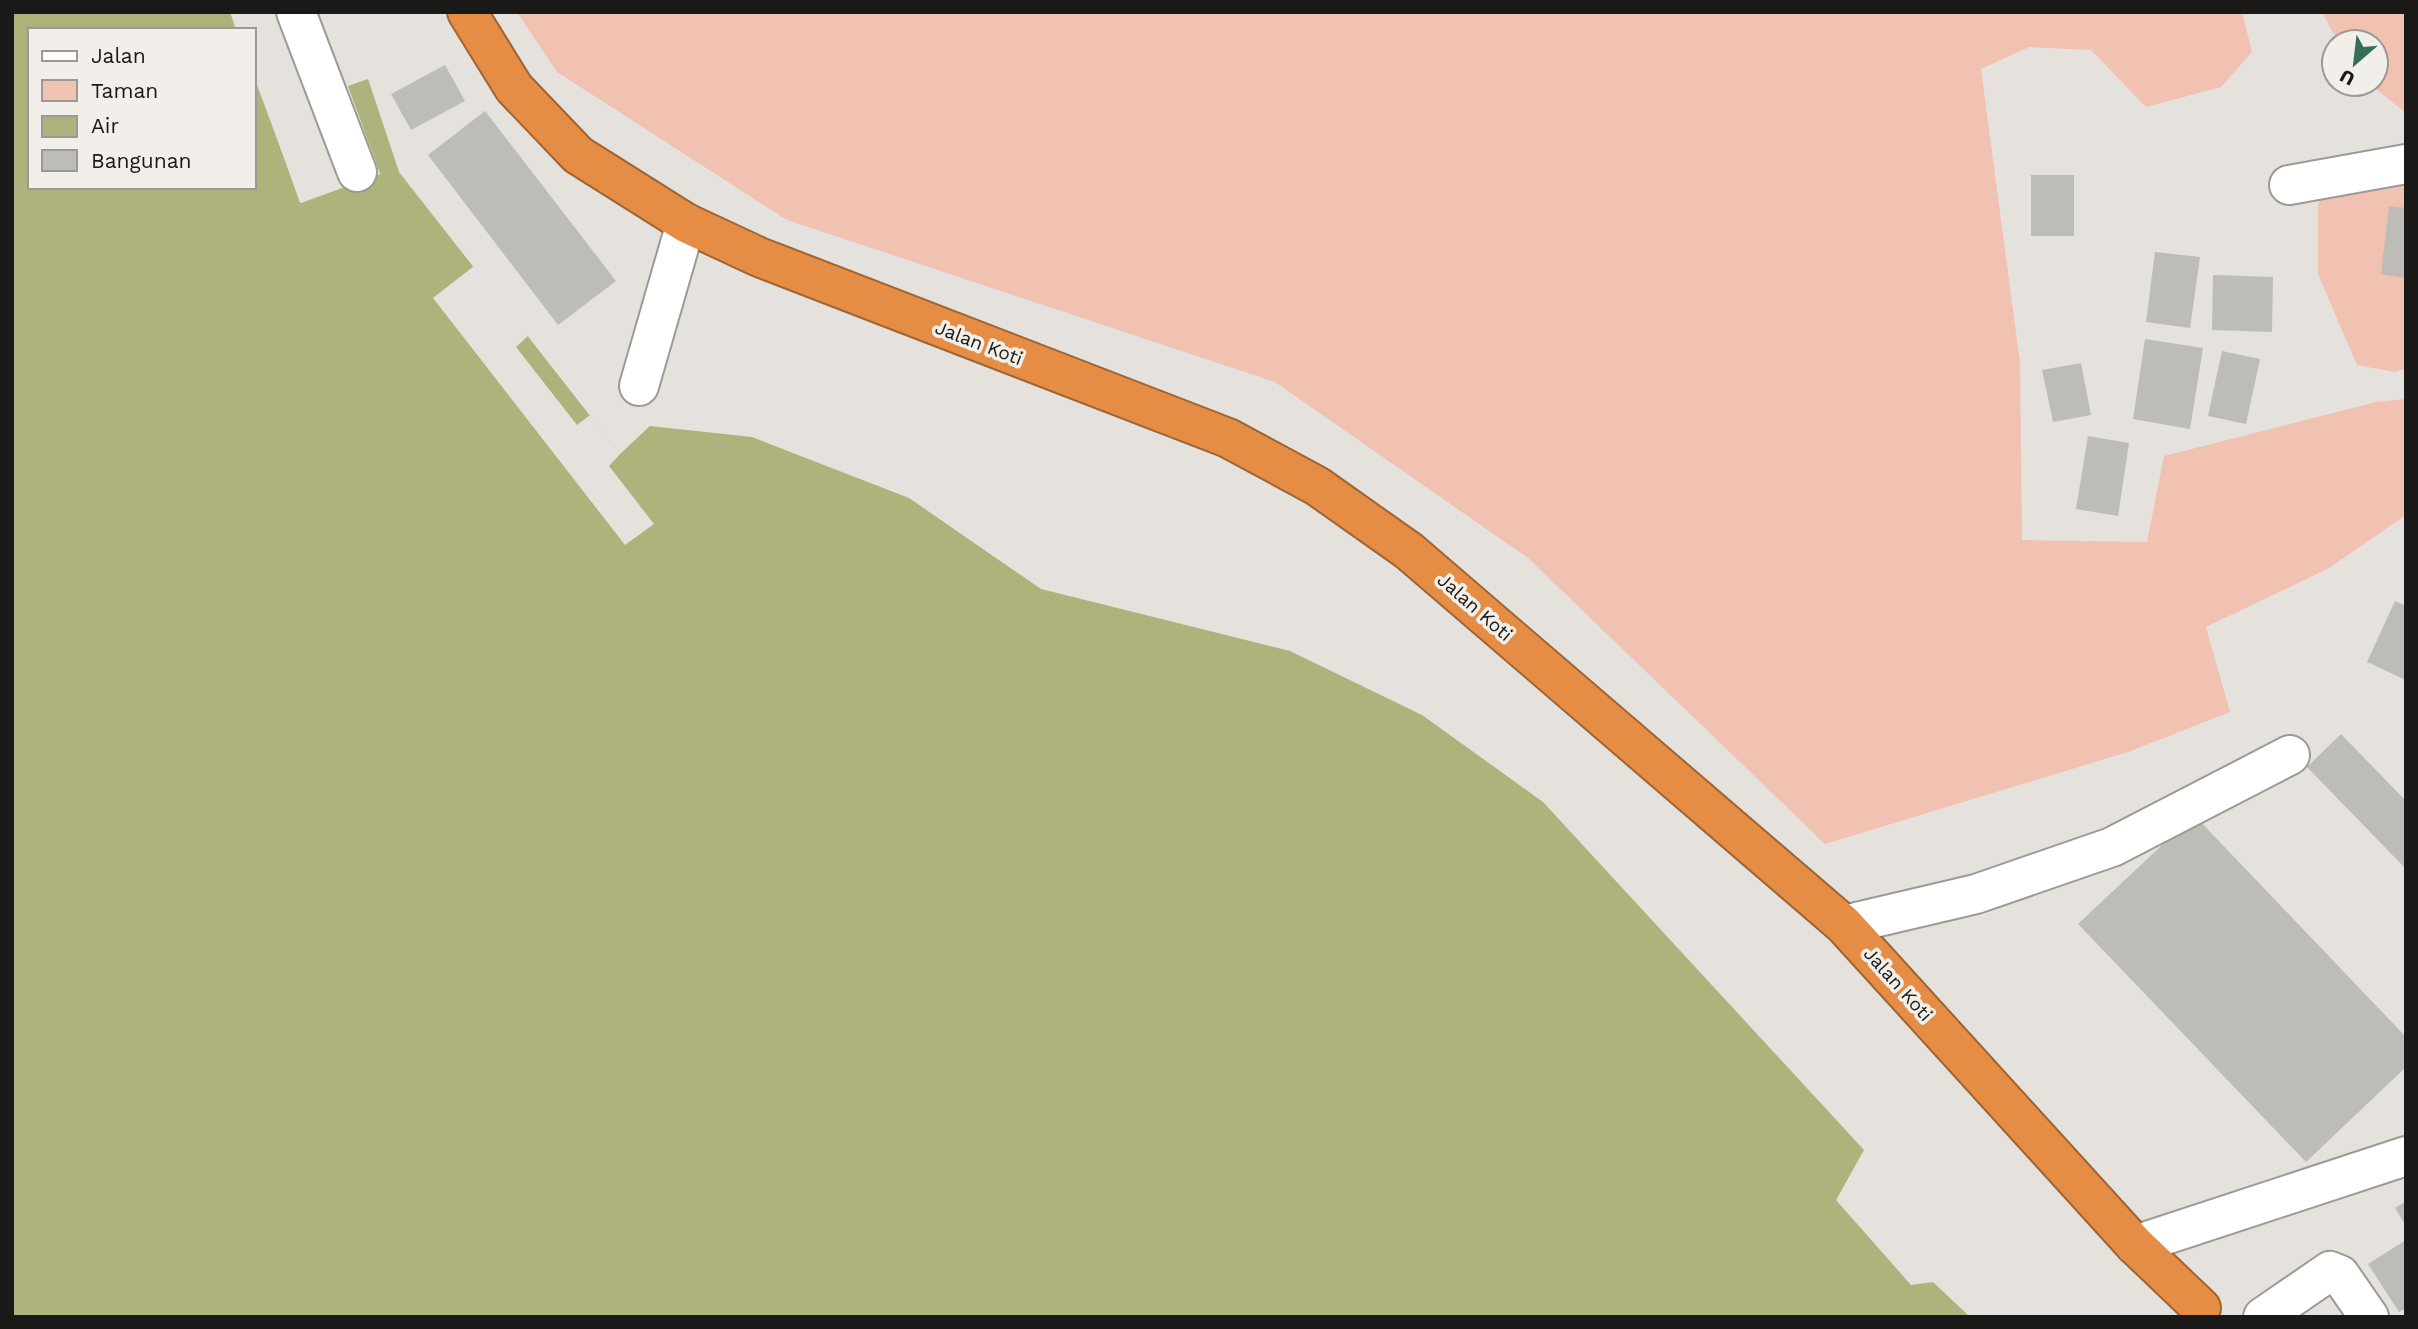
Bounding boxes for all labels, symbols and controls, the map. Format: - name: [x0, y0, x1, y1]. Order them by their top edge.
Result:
- legend: [28, 28, 256, 189]
- north arrow: [2320, 28, 2390, 98]
- text: Jalan: [91, 43, 146, 68]
- text: U: [2336, 64, 2359, 91]
- text: Taman: [91, 78, 158, 103]
- text: Air: [91, 113, 119, 138]
- text: Bangunan: [91, 148, 192, 173]
- street label: Jalan Koti: [932, 316, 1026, 370]
- street label: Jalan Koti: [1433, 568, 1517, 646]
- street label: Jalan Koti: [1859, 942, 1937, 1026]

